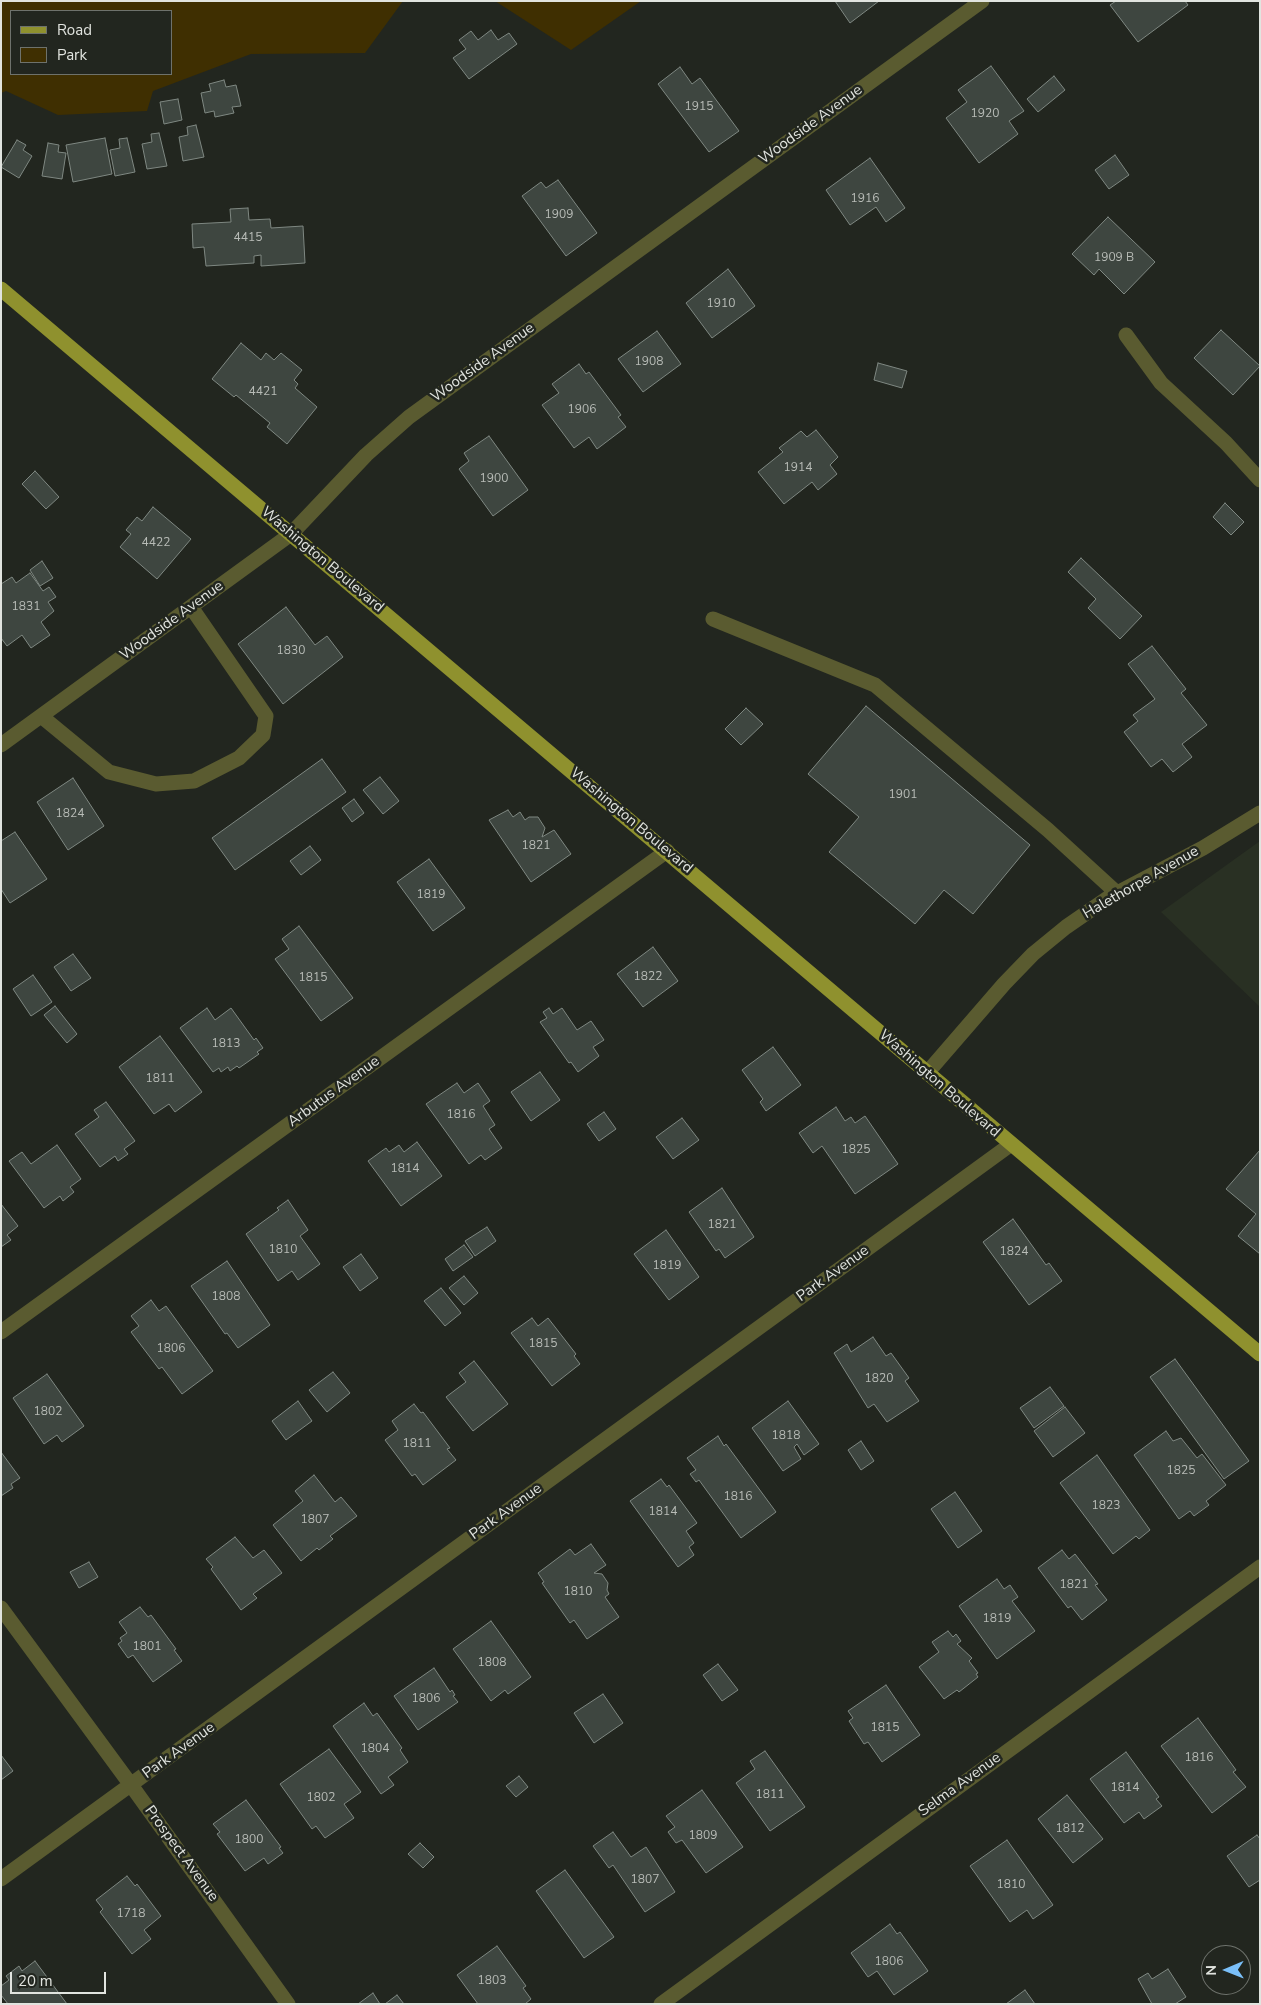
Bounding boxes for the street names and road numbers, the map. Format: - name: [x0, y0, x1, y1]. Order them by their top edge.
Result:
- street label: Woodside Avenue: [756, 81, 866, 169]
- street label: Woodside Avenue: [428, 319, 538, 407]
- street label: Washington Boulevard: [257, 503, 387, 617]
- street label: Woodside Avenue: [117, 577, 227, 665]
- street label: Washington Boulevard: [566, 764, 696, 878]
- street label: Halethorpe Avenue: [1080, 843, 1202, 923]
- street label: Washington Boulevard: [875, 1026, 1003, 1142]
- street label: Arbutus Avenue: [285, 1053, 383, 1131]
- street label: Park Avenue: [793, 1242, 873, 1306]
- street label: Park Avenue: [466, 1480, 546, 1544]
- street label: Park Avenue: [139, 1719, 219, 1783]
- street label: Selma Avenue: [915, 1749, 1005, 1821]
- street label: Prospect Avenue: [140, 1803, 222, 1905]

